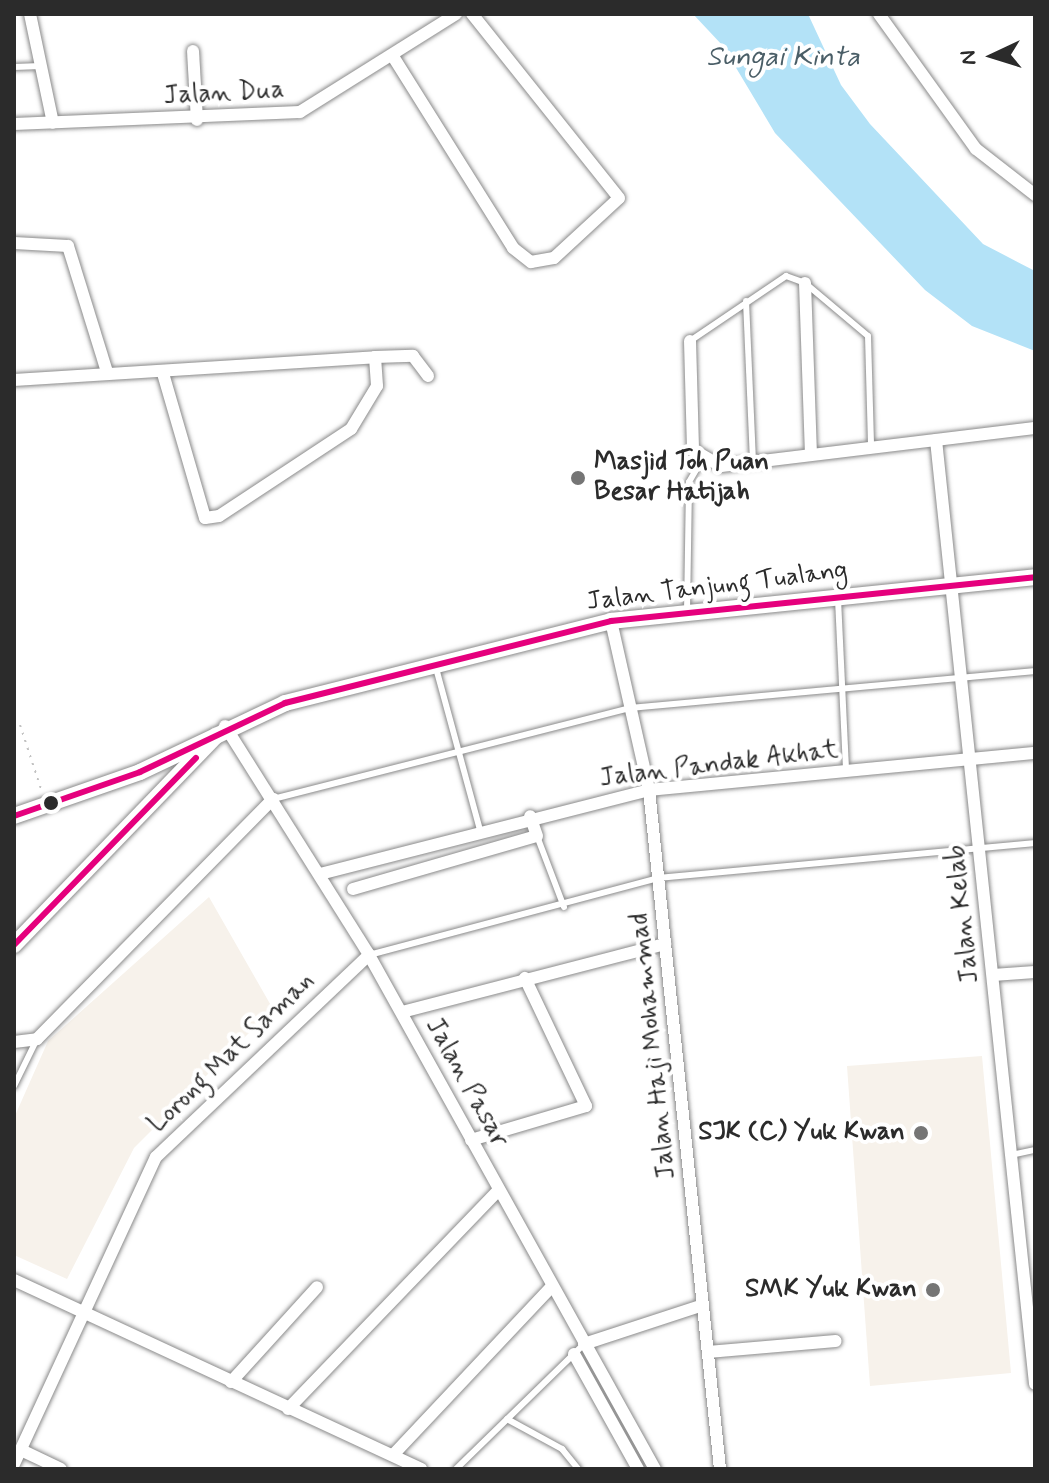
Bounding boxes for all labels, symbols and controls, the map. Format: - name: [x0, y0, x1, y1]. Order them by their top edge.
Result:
- north arrow: [953, 16, 1033, 96]
- water label: Sungai Kinta: [706, 41, 860, 75]
- text: N: [955, 49, 984, 66]
- street label: Jalan Dua: [165, 75, 283, 113]
- place label: Masjid Toh Puan Besar Hatijah: [594, 447, 772, 508]
- marker: Masjid Toh Puan Besar Hatijah: [569, 469, 587, 487]
- street label: Jalan Tanjung Tualang: [590, 556, 844, 618]
- street label: Jalan Pandak Akhat: [602, 735, 836, 795]
- unlabelled marker: [43, 795, 59, 811]
- street label: Jalan Kelab: [941, 843, 987, 985]
- street label: Jalan Haji Mohammad: [625, 912, 683, 1180]
- street label: Lorong Mat Saman: [143, 966, 321, 1140]
- street label: Jalan Pasar: [419, 1015, 513, 1151]
- place label: SJK (C) Yuk Kwan: [690, 1117, 905, 1149]
- marker: SJK (C) Yuk Kwan: [912, 1124, 930, 1142]
- place label: SMK Yuk Kwan: [737, 1274, 917, 1306]
- marker: SMK Yuk Kwan: [924, 1281, 942, 1299]

